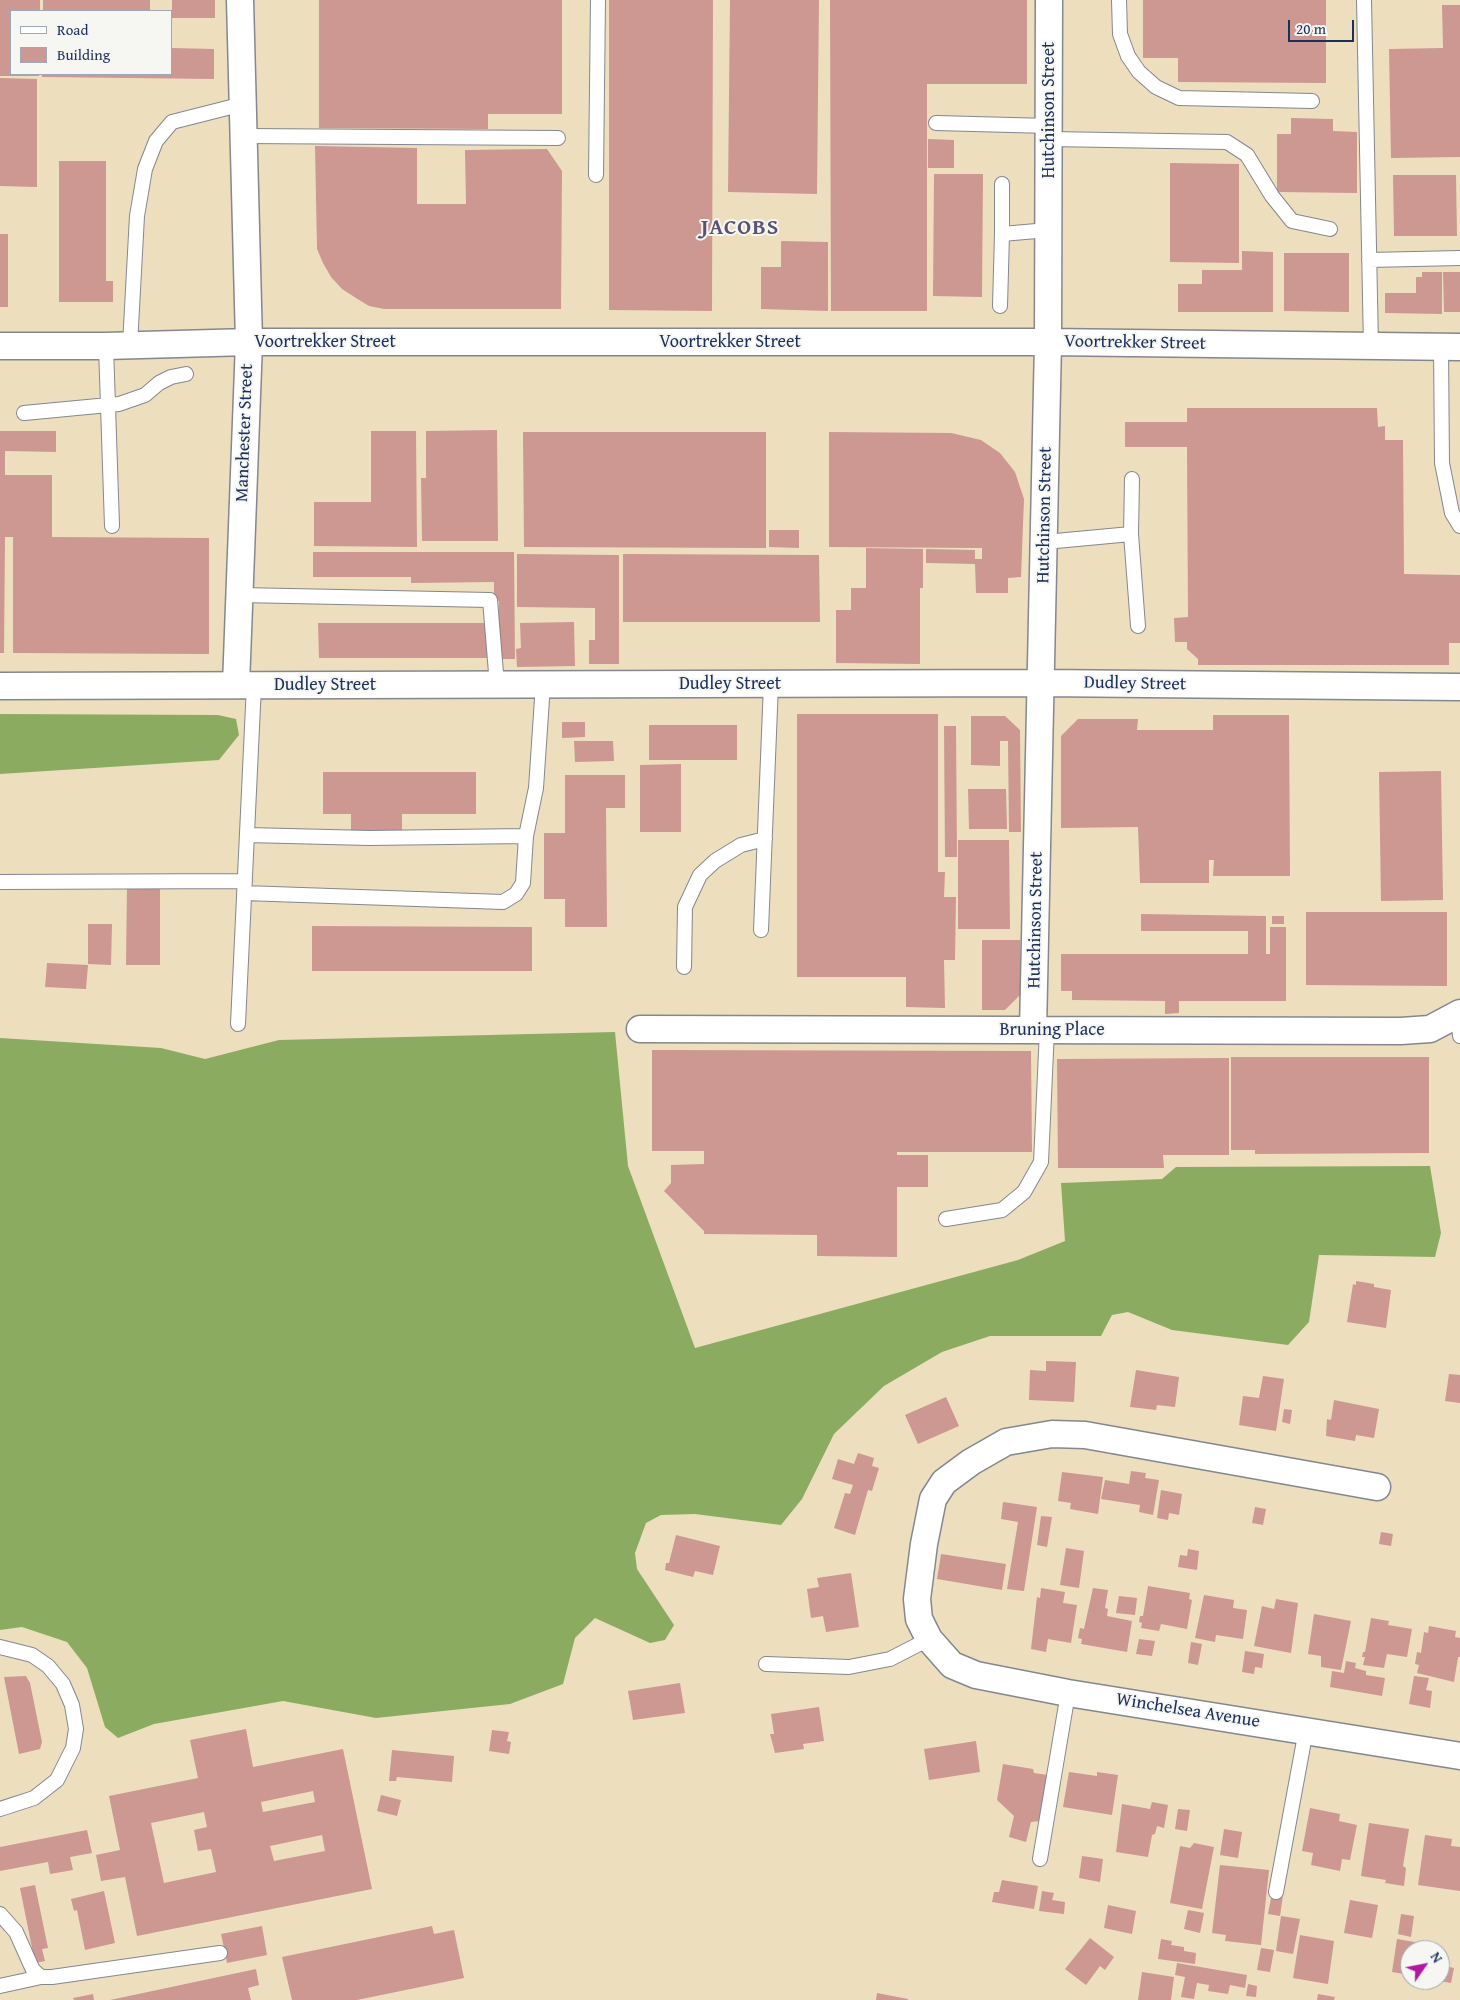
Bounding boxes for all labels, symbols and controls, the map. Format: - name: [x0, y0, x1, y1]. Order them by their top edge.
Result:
- legend: [10, 10, 172, 75]
- scale bar: [1290, 10, 1356, 42]
- text: 20 m: [1296, 18, 1326, 39]
- text: Road: [57, 19, 88, 40]
- street label: Hutchinson Street: [1038, 42, 1060, 178]
- text: Building: [57, 44, 110, 65]
- district label: JACOBS: [700, 215, 780, 241]
- street label: Voortrekker Street: [254, 331, 396, 353]
- street label: Voortrekker Street: [659, 331, 801, 353]
- street label: Voortrekker Street: [1064, 331, 1206, 355]
- street label: Manchester Street: [232, 363, 258, 503]
- street label: Hutchinson Street: [1033, 446, 1057, 584]
- street label: Dudley Street: [1084, 672, 1186, 696]
- street label: Dudley Street: [679, 673, 781, 695]
- street label: Dudley Street: [274, 674, 376, 696]
- street label: Hutchinson Street: [1024, 851, 1048, 989]
- street label: Bruning Place: [999, 1019, 1105, 1041]
- street label: Winchelsea Avenue: [1115, 1689, 1261, 1733]
- north arrow: [1400, 1940, 1450, 1990]
- text: N: [1426, 1948, 1448, 1967]

